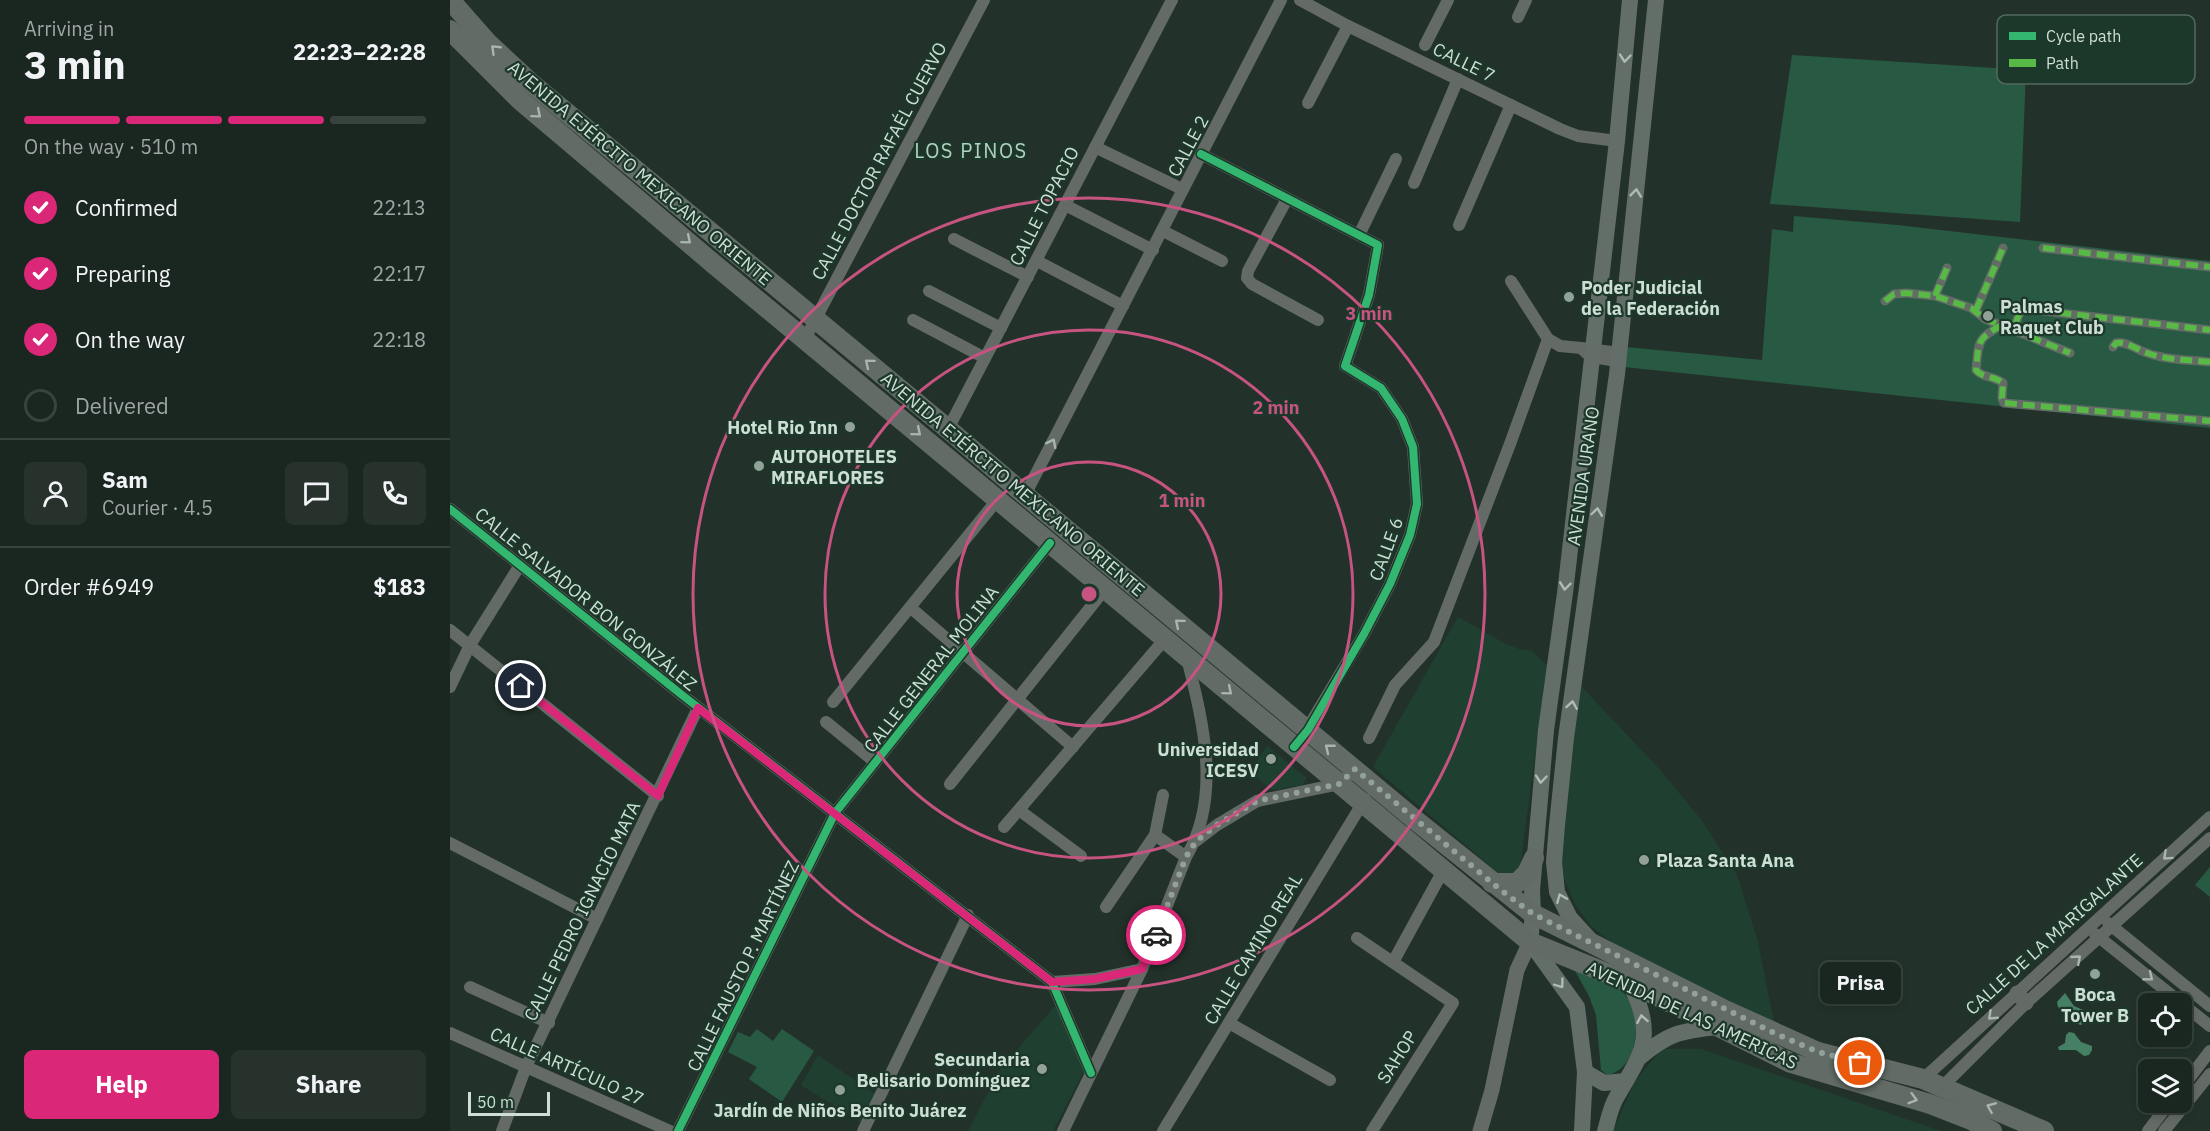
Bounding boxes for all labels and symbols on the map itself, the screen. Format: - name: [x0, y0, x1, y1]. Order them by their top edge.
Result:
- legend: [1997, 15, 2195, 84]
- text: Cycle path: [2046, 26, 2121, 46]
- street label: CALLE 7: [1429, 37, 1499, 87]
- street label: CALLE DOCTOR RAFAÉL CUERVO: [806, 38, 952, 284]
- one-way arrow: [491, 45, 502, 56]
- text: Path: [2046, 53, 2079, 73]
- one-way arrow: [1619, 54, 1632, 63]
- street label: AVENIDA EJÉRCITO MEXICANO ORIENTE: [503, 56, 777, 290]
- one-way arrow: [530, 107, 541, 118]
- street label: CALLE 2: [1162, 111, 1214, 181]
- district label: LOS PINOS: [914, 137, 1028, 164]
- street label: CALLE TOPACIO: [1004, 143, 1084, 269]
- one-way arrow: [1629, 188, 1641, 198]
- one-way arrow: [680, 233, 691, 244]
- place label: Poder Judicial de la Federación: [1581, 276, 1720, 320]
- marker: Poder Judicial de la Federación: [1562, 290, 1576, 304]
- place label: Palmas Raquet Club: [2000, 295, 2104, 339]
- text: 3 min: [1345, 302, 1393, 325]
- marker: Palmas Raquet Club: [1981, 309, 1995, 323]
- one-way arrow: [865, 359, 876, 370]
- street label: AVENIDA EJÉRCITO MEXICANO ORIENTE: [876, 367, 1150, 601]
- text: 2 min: [1252, 396, 1300, 419]
- street label: AVENIDA URANO: [1562, 405, 1604, 547]
- place label: Hotel Rio Inn: [727, 416, 838, 439]
- marker: Hotel Rio Inn: [843, 420, 857, 434]
- one-way arrow: [910, 425, 921, 436]
- one-way arrow: [1045, 439, 1056, 449]
- place label: AUTOHOTELES MIRAFLORES: [771, 445, 897, 489]
- marker: AUTOHOTELES MIRAFLORES: [752, 459, 766, 473]
- text: 1 min: [1158, 489, 1206, 512]
- street label: CALLE SALVADOR BON GONZÁLEZ: [470, 502, 702, 696]
- one-way arrow: [1591, 507, 1603, 516]
- street label: CALLE 6: [1364, 514, 1408, 584]
- street label: CALLE GENERAL MOLINA: [859, 580, 1004, 757]
- one-way arrow: [1560, 581, 1572, 590]
- centre of rings: [1079, 584, 1099, 604]
- one-way arrow: [1175, 620, 1186, 631]
- pin: [495, 660, 546, 711]
- one-way arrow: [1221, 684, 1232, 695]
- one-way arrow: [1565, 700, 1577, 710]
- place label: Universidad ICESV: [1157, 738, 1259, 782]
- one-way arrow: [1325, 744, 1336, 755]
- marker: Universidad ICESV: [1264, 752, 1278, 766]
- one-way arrow: [1535, 775, 1548, 784]
- street label: CALLE PEDRO IGNACIO MATA: [519, 797, 646, 1025]
- street label: CALLE DE LA MARIGALANTE: [1961, 848, 2147, 1020]
- place label: Plaza Santa Ana: [1656, 849, 1794, 872]
- one-way arrow: [2163, 849, 2173, 860]
- marker: Plaza Santa Ana: [1637, 853, 1651, 867]
- street label: CALLE FAUSTO P. MARTÍNEZ: [682, 857, 804, 1075]
- street label: CALLE CAMINO REAL: [1199, 869, 1307, 1029]
- one-way arrow: [1556, 893, 1568, 904]
- courier: [1126, 905, 1186, 965]
- one-way arrow: [2070, 955, 2080, 966]
- street label: AVENIDA DE LAS AMERICAS: [1583, 956, 1801, 1074]
- callout: Prisa: [1820, 961, 1900, 1003]
- marker: Boca Tower B: [2088, 967, 2102, 981]
- one-way arrow: [2143, 970, 2154, 981]
- one-way arrow: [1553, 977, 1564, 988]
- place label: Boca Tower B: [2061, 983, 2129, 1027]
- one-way arrow: [1988, 1009, 1998, 1020]
- one-way arrow: [1636, 1014, 1649, 1024]
- street label: CALLE ARTÍCULO 27: [487, 1022, 647, 1110]
- street label: SAHOP: [1372, 1026, 1422, 1088]
- pin: [1834, 1037, 1885, 1088]
- place label: Secundaria Belisario Domínguez: [857, 1048, 1030, 1092]
- marker: Secundaria Belisario Domínguez: [1035, 1062, 1049, 1076]
- marker: Jardín de Niños Benito Juárez: [833, 1083, 847, 1097]
- scale bar: [468, 1089, 550, 1116]
- one-way arrow: [1908, 1092, 1918, 1105]
- place label: Jardín de Niños Benito Juárez: [713, 1099, 967, 1122]
- one-way arrow: [1986, 1102, 1997, 1114]

